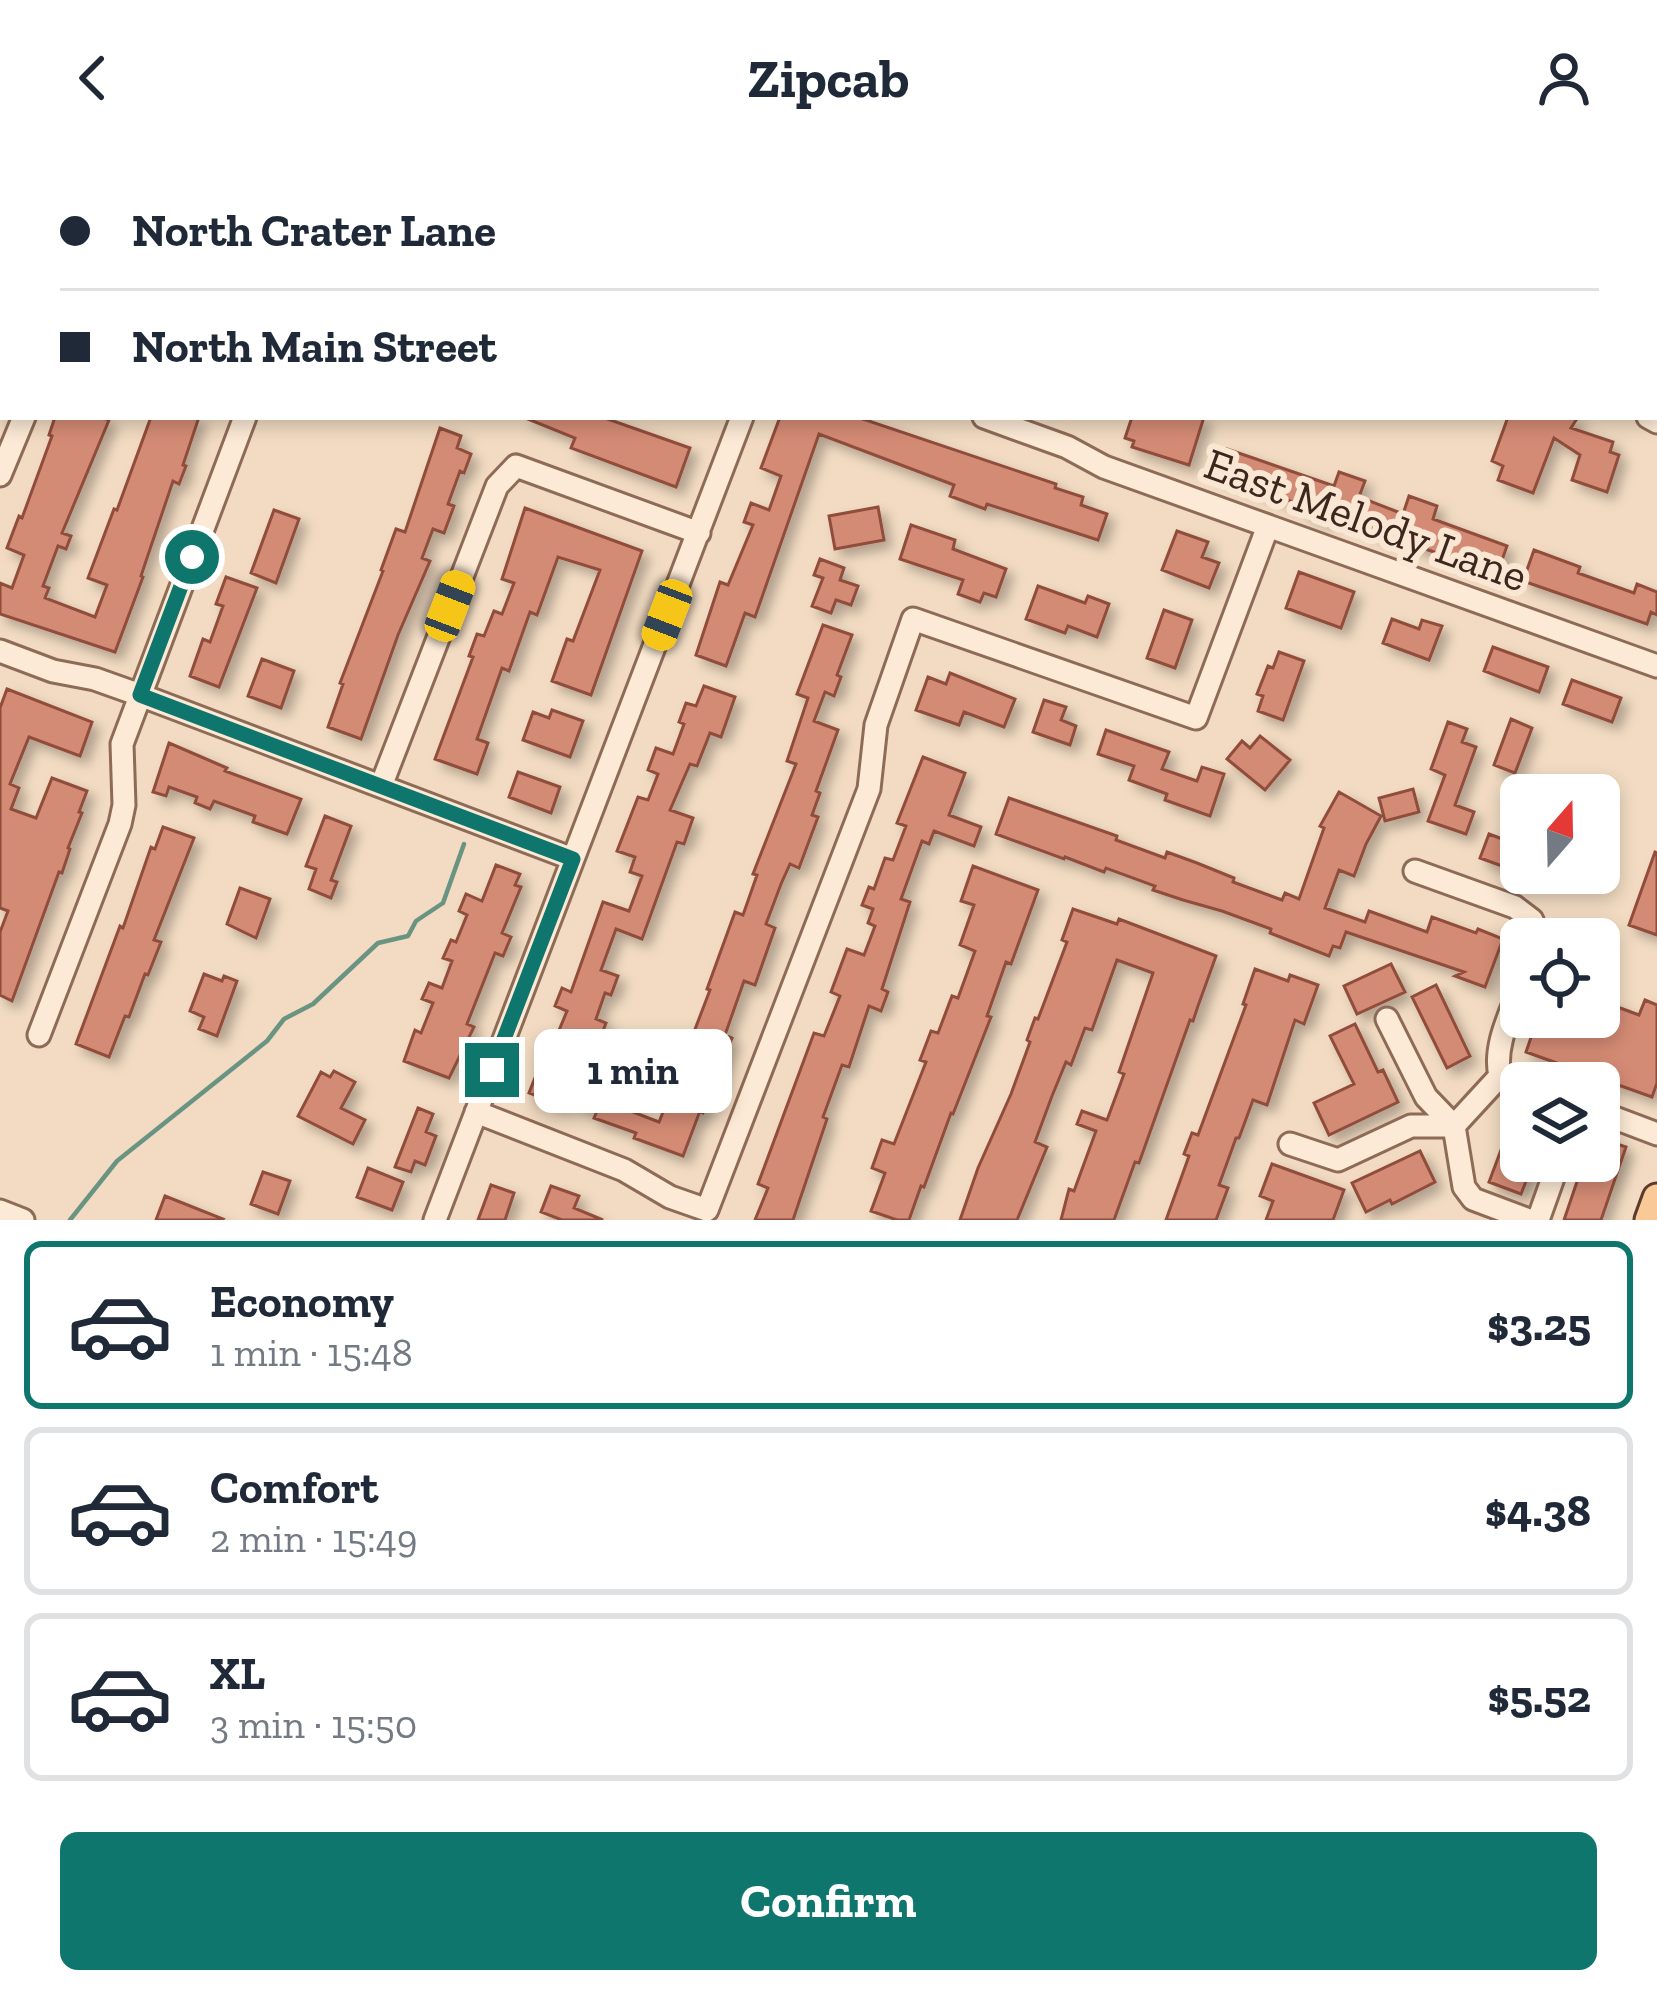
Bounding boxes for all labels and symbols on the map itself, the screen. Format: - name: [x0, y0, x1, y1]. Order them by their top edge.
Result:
- street label: East Melody Lane: [1197, 437, 1535, 603]
- route start: [165, 530, 219, 584]
- car: [420, 566, 480, 646]
- car: [637, 575, 697, 655]
- north arrow: [1500, 774, 1620, 894]
- callout: 1 min: [534, 1028, 732, 1112]
- route end: [465, 1043, 519, 1097]

